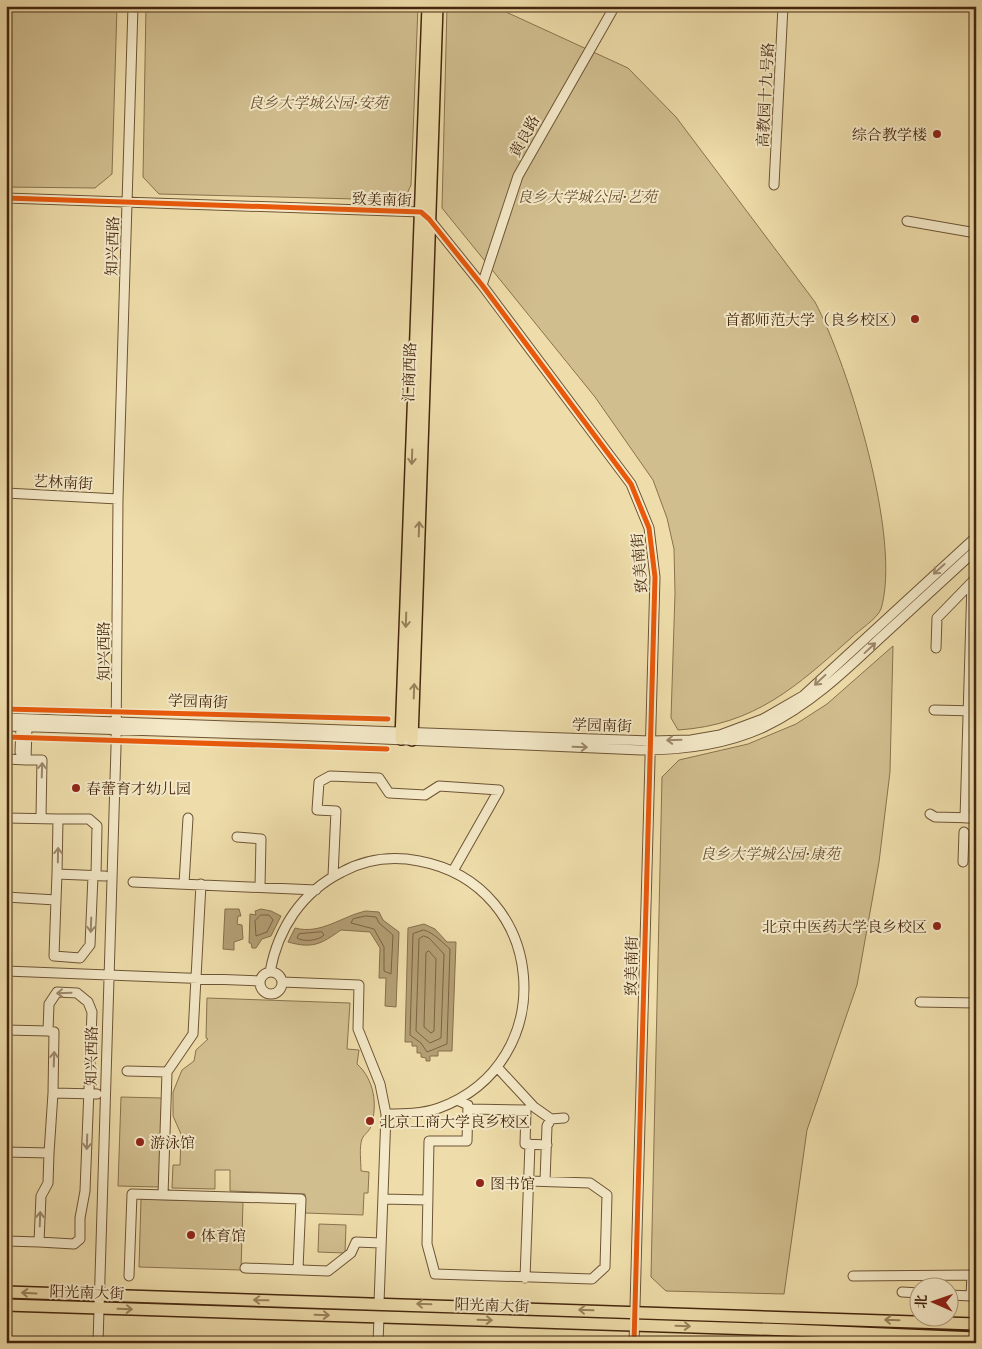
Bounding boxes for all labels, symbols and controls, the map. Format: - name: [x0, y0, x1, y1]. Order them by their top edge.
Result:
- street label: 高教园十九号路: [753, 42, 777, 148]
- park label: 良乡大学城公园·安苑: [248, 93, 390, 112]
- street label: 黄良路: [505, 112, 543, 160]
- place label: 综合教学楼: [852, 125, 927, 144]
- marker: 综合教学楼: [931, 128, 943, 140]
- park label: 良乡大学城公园·艺苑: [517, 187, 659, 206]
- street label: 致美南街: [352, 188, 412, 210]
- street label: 知兴西路: [101, 216, 123, 276]
- place label: 首都师范大学（良乡校区）: [725, 310, 905, 329]
- marker: 首都师范大学（良乡校区）: [909, 313, 921, 325]
- street label: 汇商西路: [398, 342, 420, 402]
- one-way arrow: [407, 449, 416, 465]
- street label: 艺林南街: [33, 471, 93, 493]
- one-way arrow: [414, 521, 424, 537]
- street label: 致美南街: [627, 532, 651, 594]
- one-way arrow: [933, 563, 946, 575]
- one-way arrow: [401, 611, 411, 627]
- street label: 知兴西路: [94, 621, 113, 681]
- one-way arrow: [863, 642, 876, 654]
- one-way arrow: [814, 674, 827, 686]
- one-way arrow: [409, 683, 418, 699]
- street label: 学园南街: [168, 690, 228, 712]
- street label: 学园南街: [572, 714, 632, 736]
- one-way arrow: [666, 735, 682, 745]
- one-way arrow: [571, 742, 587, 751]
- one-way arrow: [37, 762, 47, 778]
- place label: 春蕾育才幼儿园: [86, 779, 191, 798]
- marker: 春蕾育才幼儿园: [70, 782, 82, 794]
- park label: 良乡大学城公园·康苑: [700, 844, 842, 863]
- one-way arrow: [53, 848, 63, 864]
- one-way arrow: [86, 916, 96, 932]
- place label: 北京中医药大学良乡校区: [762, 917, 927, 936]
- marker: 北京中医药大学良乡校区: [931, 920, 943, 932]
- street label: 致美南街: [621, 936, 641, 996]
- one-way arrow: [57, 988, 73, 998]
- street label: 知兴西路: [81, 1026, 101, 1086]
- one-way arrow: [49, 1051, 58, 1067]
- place label: 北京工商大学良乡校区: [380, 1112, 530, 1131]
- marker: 北京工商大学良乡校区: [364, 1115, 376, 1127]
- place label: 游泳馆: [150, 1133, 195, 1152]
- one-way arrow: [82, 1134, 91, 1150]
- marker: 游泳馆: [134, 1136, 146, 1148]
- place label: 图书馆: [490, 1174, 535, 1193]
- marker: 图书馆: [474, 1177, 486, 1189]
- one-way arrow: [35, 1212, 45, 1228]
- place label: 体育馆: [201, 1226, 246, 1245]
- marker: 体育馆: [185, 1229, 197, 1241]
- north arrow: [910, 1276, 960, 1326]
- street label: 阳光南大街: [49, 1281, 125, 1303]
- one-way arrow: [21, 1289, 37, 1298]
- street label: 阳光南大街: [454, 1294, 530, 1316]
- text: 北: [912, 1294, 930, 1309]
- one-way arrow: [253, 1296, 269, 1305]
- one-way arrow: [416, 1300, 432, 1309]
- one-way arrow: [117, 1304, 133, 1313]
- one-way arrow: [578, 1306, 594, 1315]
- one-way arrow: [314, 1310, 330, 1320]
- one-way arrow: [476, 1315, 492, 1325]
- one-way arrow: [884, 1316, 900, 1325]
- one-way arrow: [675, 1322, 691, 1331]

